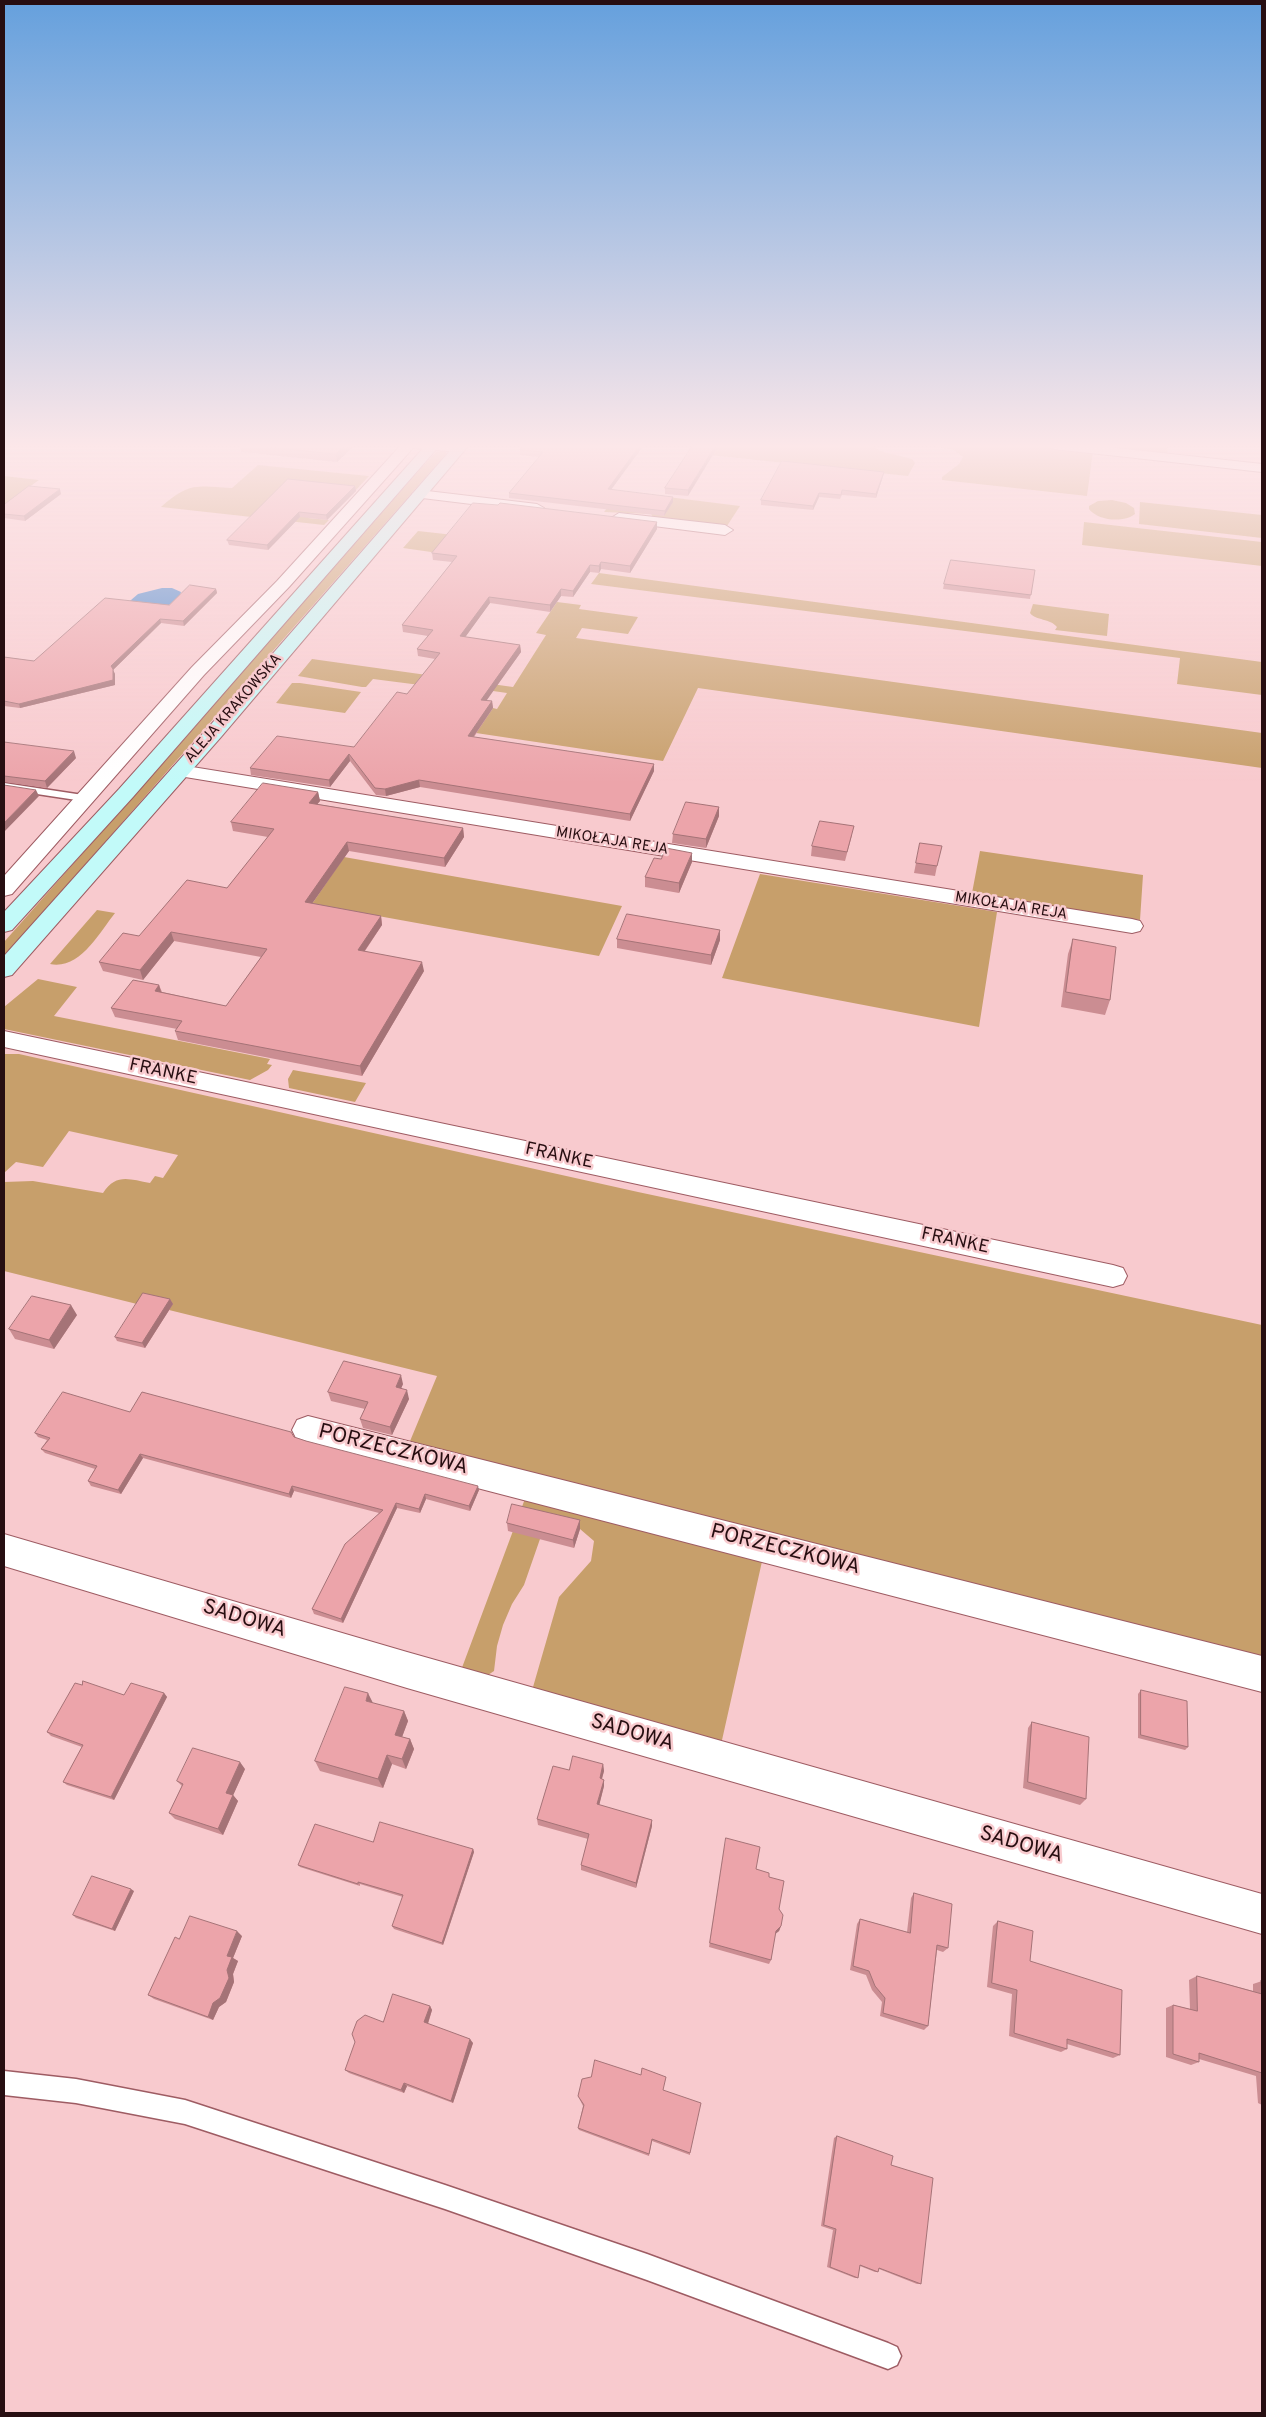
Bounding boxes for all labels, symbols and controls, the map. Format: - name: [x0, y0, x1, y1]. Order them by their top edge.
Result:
- street label: ALEJA KRAKOWSKA: [182, 651, 286, 767]
- street label: MIKOŁAJA REJA: [555, 824, 669, 860]
- street label: MIKOŁAJA REJA: [954, 889, 1068, 925]
- street label: FRANKE: [127, 1055, 199, 1091]
- street label: FRANKE: [523, 1139, 595, 1175]
- street label: FRANKE: [919, 1224, 991, 1260]
- street label: PORZECZKOWA: [316, 1420, 470, 1482]
- street label: PORZECZKOWA: [708, 1520, 862, 1582]
- street label: SADOWA: [199, 1595, 289, 1645]
- street label: SADOWA: [587, 1710, 677, 1758]
- street label: SADOWA: [976, 1822, 1066, 1870]

